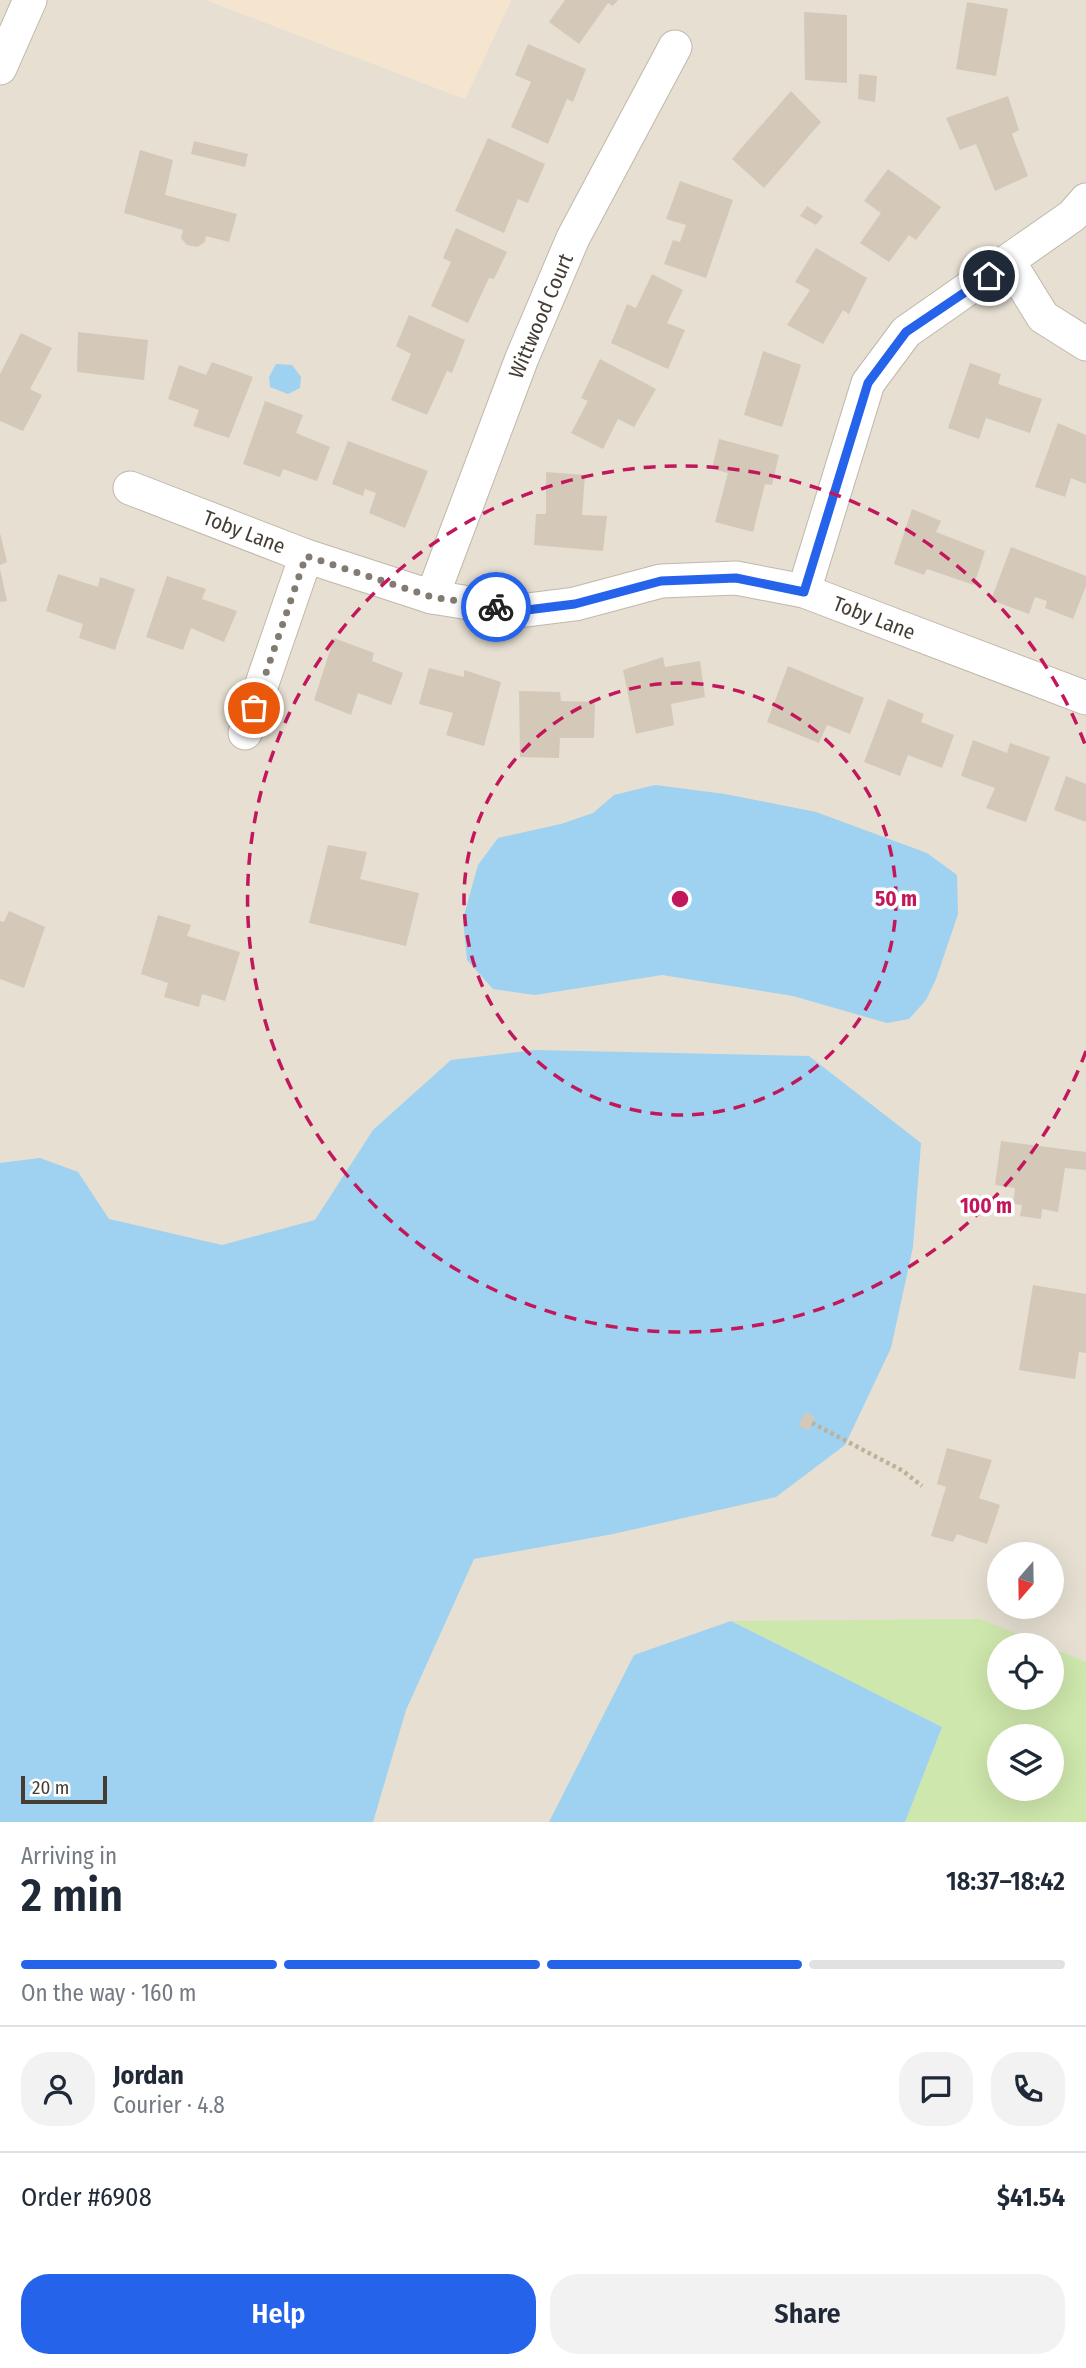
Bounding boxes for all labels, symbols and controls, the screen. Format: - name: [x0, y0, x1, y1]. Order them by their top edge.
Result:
- pin: [959, 246, 1019, 306]
- street label: Wittwood Court: [503, 249, 579, 382]
- icon: home: [970, 257, 1008, 295]
- street label: Toby Lane: [199, 504, 289, 560]
- courier: [461, 572, 531, 642]
- icon: bike: [477, 588, 515, 626]
- street label: Toby Lane: [829, 590, 919, 646]
- pin: [224, 678, 284, 738]
- icon: bag: [235, 689, 273, 727]
- text: 50 m: [875, 886, 917, 912]
- centre of rings: [668, 887, 692, 911]
- text: 100 m: [960, 1193, 1012, 1219]
- north arrow: [987, 1542, 1064, 1619]
- map controls: [987, 1542, 1064, 1801]
- button: locate: [987, 1633, 1064, 1710]
- button: layers: [987, 1724, 1064, 1801]
- scale bar: [21, 1773, 107, 1805]
- text: 20 m: [32, 1776, 69, 1799]
- text: Arriving in: [21, 1842, 117, 1870]
- text: 18:37–18:42: [946, 1866, 1065, 1897]
- text: 2 min: [21, 1868, 123, 1923]
- text: On the way · 160 m: [21, 1979, 196, 2007]
- button: person: [21, 2052, 95, 2126]
- button: chat: [899, 2052, 973, 2126]
- button: phone: [991, 2052, 1065, 2126]
- text: Jordan: [113, 2060, 184, 2091]
- text: Courier · 4.8: [113, 2091, 225, 2119]
- text: Order #6908: [21, 2182, 152, 2213]
- text: $41.54: [997, 2182, 1065, 2213]
- button: Help: [21, 2274, 536, 2354]
- button: Share: [550, 2274, 1065, 2354]

